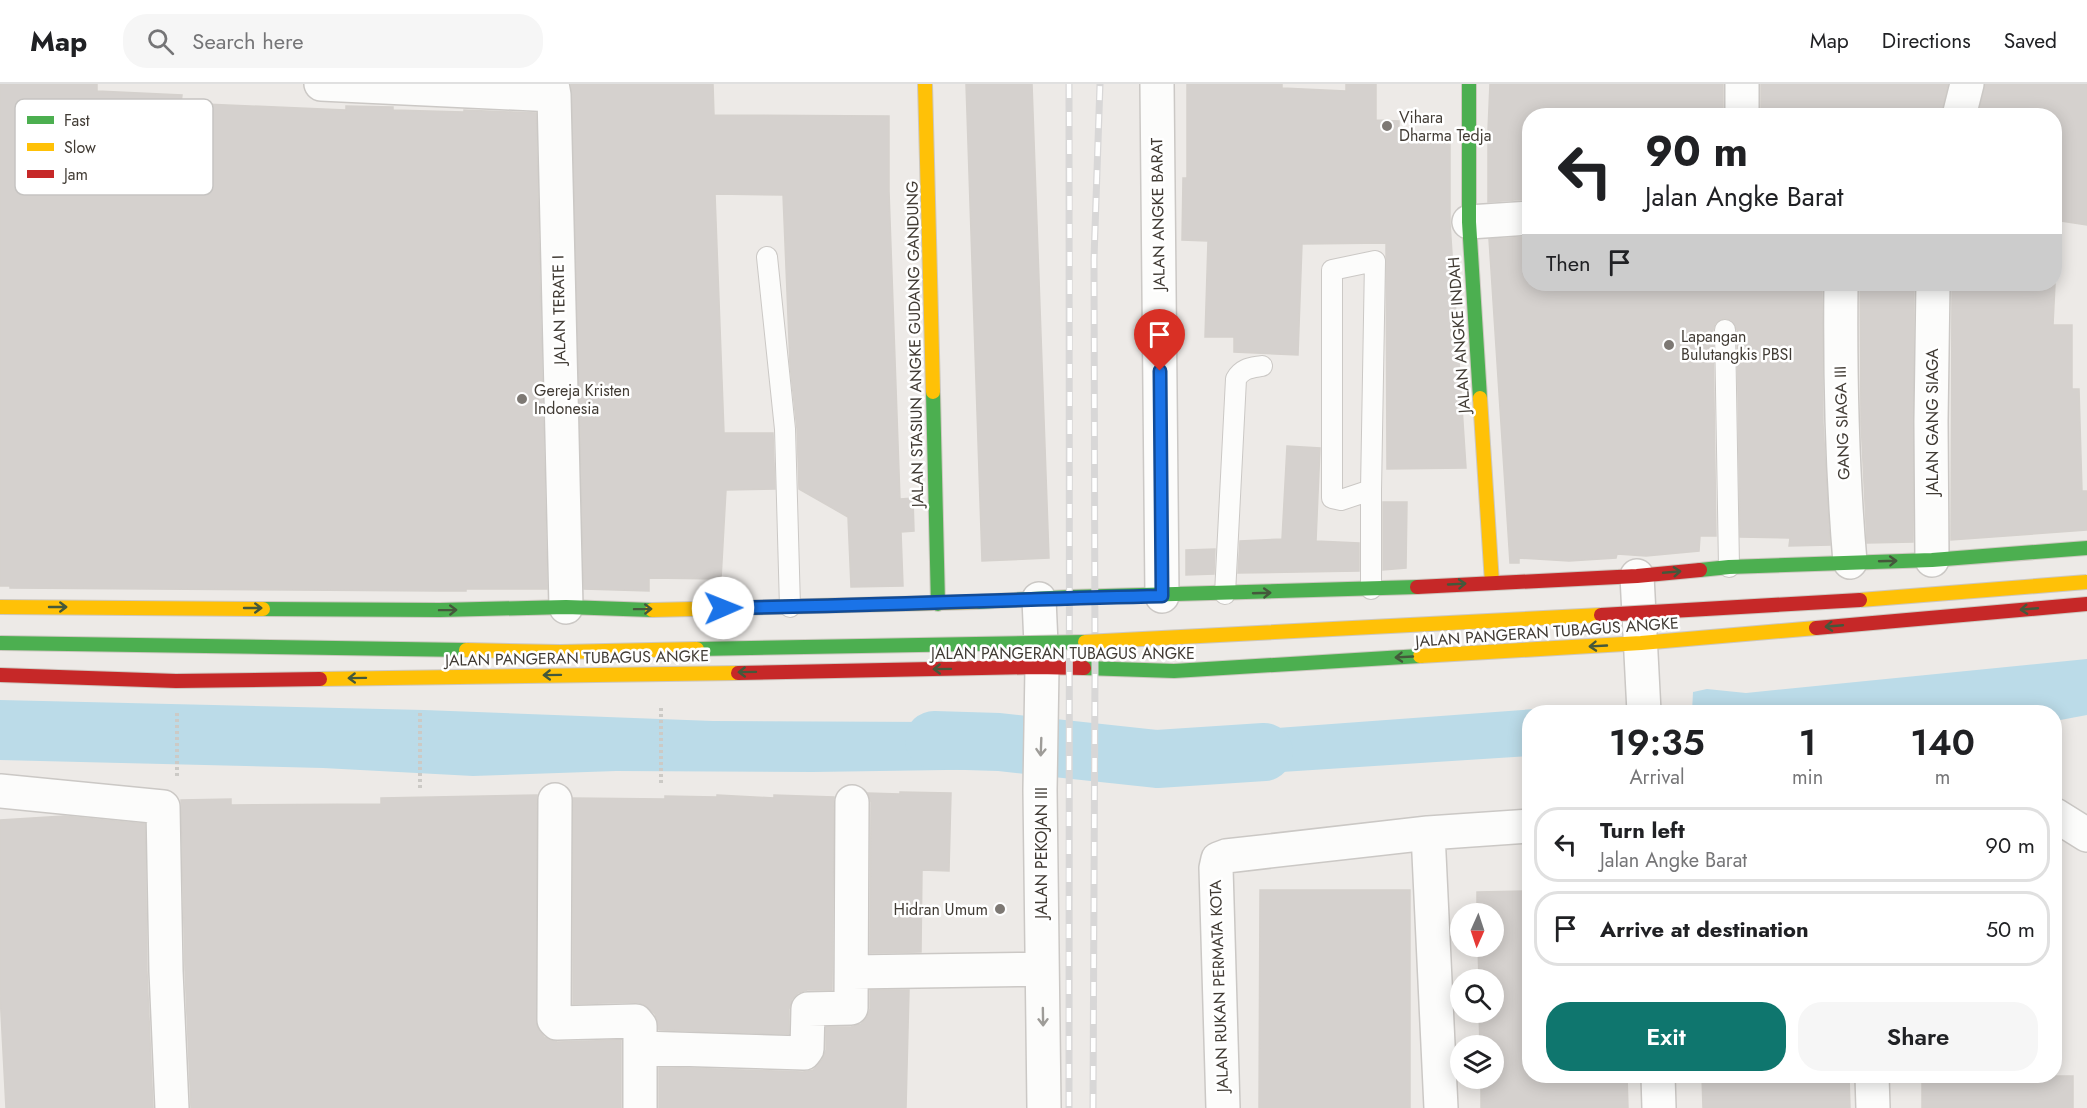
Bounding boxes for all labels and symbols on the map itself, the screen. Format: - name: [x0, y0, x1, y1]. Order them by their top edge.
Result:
- legend: [15, 99, 213, 195]
- place label: Vihara Dharma Tedja: [1399, 106, 1491, 147]
- text: Fast: [64, 109, 90, 132]
- marker: Vihara Dharma Tedja: [1380, 119, 1394, 133]
- text: Slow: [64, 136, 96, 159]
- street label: JALAN ANGKE BARAT: [1145, 137, 1171, 293]
- text: Jam: [62, 163, 88, 186]
- street label: JALAN STASIUN ANGKE GUDANG GANDUNG: [901, 181, 929, 509]
- street label: JALAN TERATE I: [547, 255, 571, 367]
- street label: JALAN ANGKE INDAH: [1442, 256, 1476, 416]
- pin: [1134, 309, 1185, 371]
- place label: Lapangan Bulutangkis PBSI: [1681, 325, 1792, 366]
- marker: Lapangan Bulutangkis PBSI: [1662, 338, 1676, 352]
- street label: JALAN GANG SIAGA: [1921, 348, 1944, 498]
- street label: GANG SIAGA III: [1829, 366, 1855, 480]
- place label: Gereja Kristen Indonesia: [534, 379, 630, 420]
- marker: Gereja Kristen Indonesia: [515, 392, 529, 406]
- one-way arrow: [1878, 555, 1898, 566]
- one-way arrow: [1662, 566, 1682, 577]
- position arrow: [691, 576, 755, 640]
- one-way arrow: [1446, 579, 1466, 590]
- one-way arrow: [1252, 587, 1272, 598]
- one-way arrow: [48, 601, 68, 613]
- one-way arrow: [243, 603, 263, 614]
- one-way arrow: [438, 604, 458, 615]
- one-way arrow: [633, 604, 653, 615]
- one-way arrow: [2019, 604, 2039, 615]
- street label: JALAN PANGERAN TUBAGUS ANGKE: [1413, 611, 1679, 653]
- one-way arrow: [1825, 621, 1845, 632]
- one-way arrow: [1589, 641, 1609, 652]
- street label: JALAN PANGERAN TUBAGUS ANGKE: [929, 642, 1195, 665]
- street label: JALAN PANGERAN TUBAGUS ANGKE: [443, 644, 709, 672]
- one-way arrow: [1394, 652, 1414, 663]
- one-way arrow: [932, 664, 952, 675]
- one-way arrow: [737, 666, 757, 678]
- one-way arrow: [542, 669, 562, 681]
- one-way arrow: [347, 672, 367, 684]
- one-way arrow: [1036, 737, 1047, 757]
- street label: JALAN PEKOJAN III: [1030, 787, 1053, 921]
- street label: JALAN RUKAN PERMATA KOTA: [1204, 879, 1234, 1095]
- place label: Hidran Umum: [894, 898, 988, 921]
- marker: Hidran Umum: [993, 902, 1007, 916]
- north arrow: [1450, 903, 1504, 957]
- one-way arrow: [1037, 1006, 1049, 1026]

